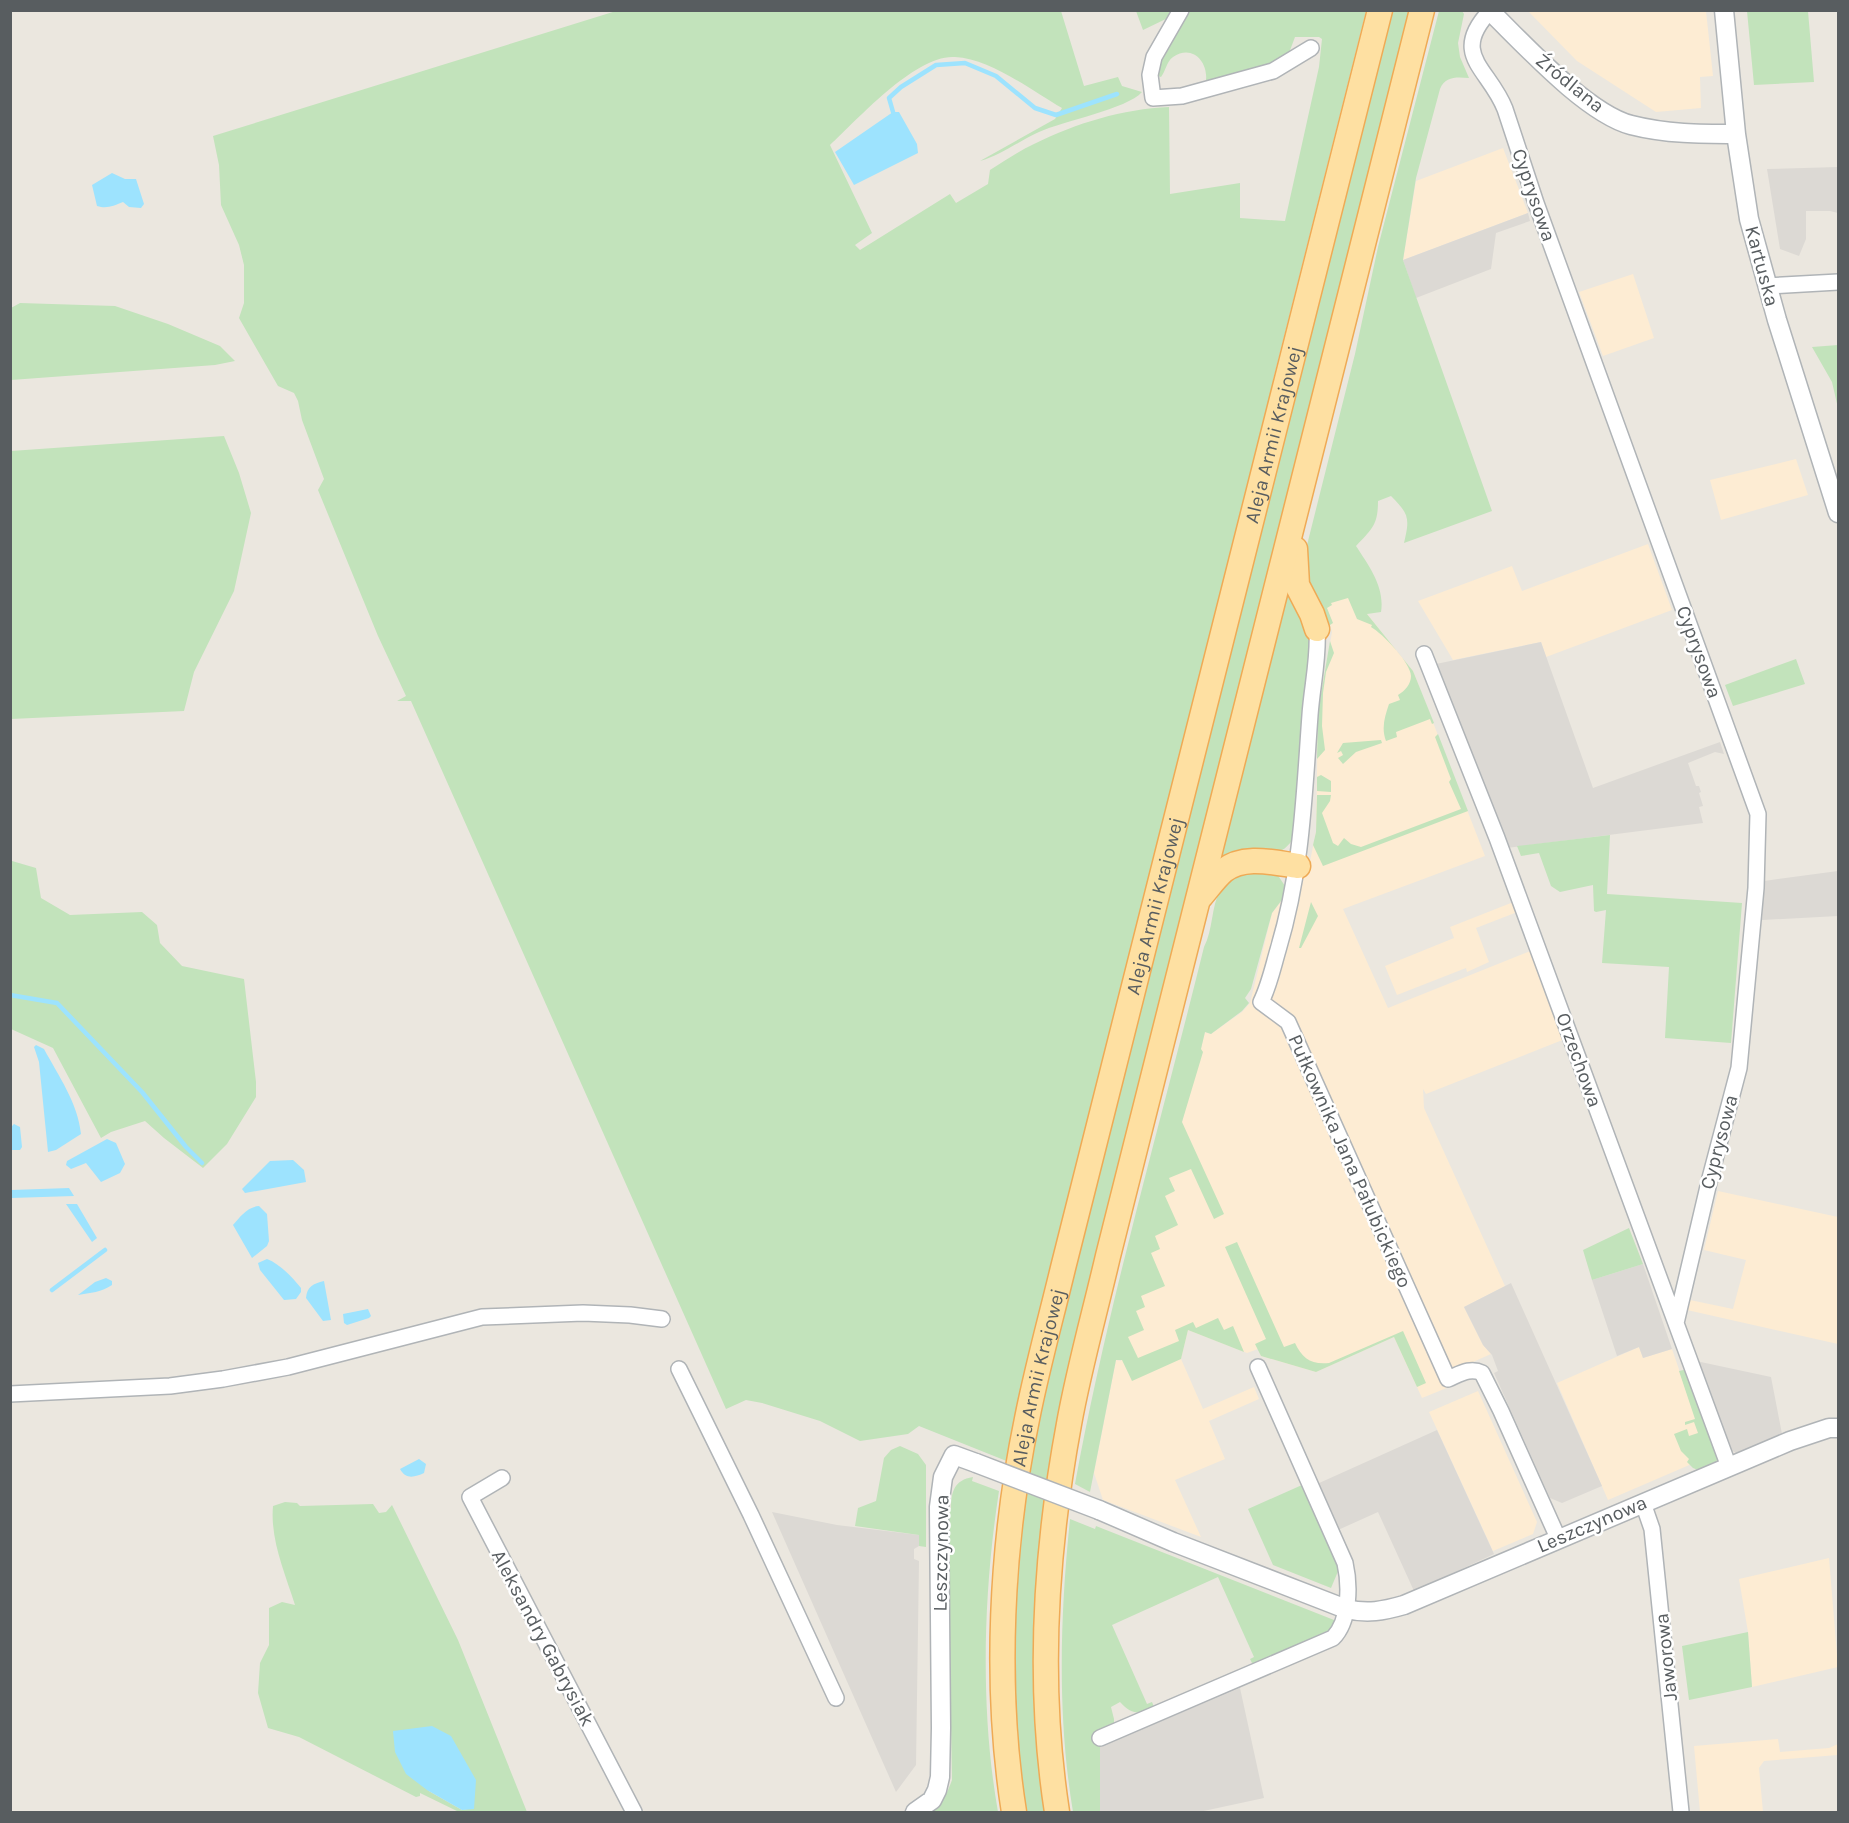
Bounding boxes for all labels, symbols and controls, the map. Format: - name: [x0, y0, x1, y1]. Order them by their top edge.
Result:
- street label: Źródlana: [1531, 48, 1610, 118]
- street label: Cyprysowa: [1507, 146, 1561, 244]
- street label: Kartuska: [1740, 223, 1784, 309]
- street label: Aleja Armii Krajowej: [1240, 343, 1306, 526]
- street label: Cyprysowa: [1672, 603, 1726, 701]
- street label: Aleja Armii Krajowej: [1121, 815, 1188, 997]
- street label: Orzechowa: [1551, 1010, 1607, 1110]
- street label: Pułkownika Jana Pałubickiego: [1284, 1031, 1416, 1291]
- street label: Cyprysowa: [1695, 1092, 1743, 1192]
- street label: Aleja Armii Krajowej: [1007, 1286, 1069, 1468]
- street label: Leszczynowa: [1534, 1491, 1650, 1557]
- street label: Leszczynowa: [928, 1494, 954, 1612]
- street label: Aleksandry Gabrysiak: [487, 1546, 599, 1730]
- street label: Jaworowa: [1650, 1612, 1682, 1702]

